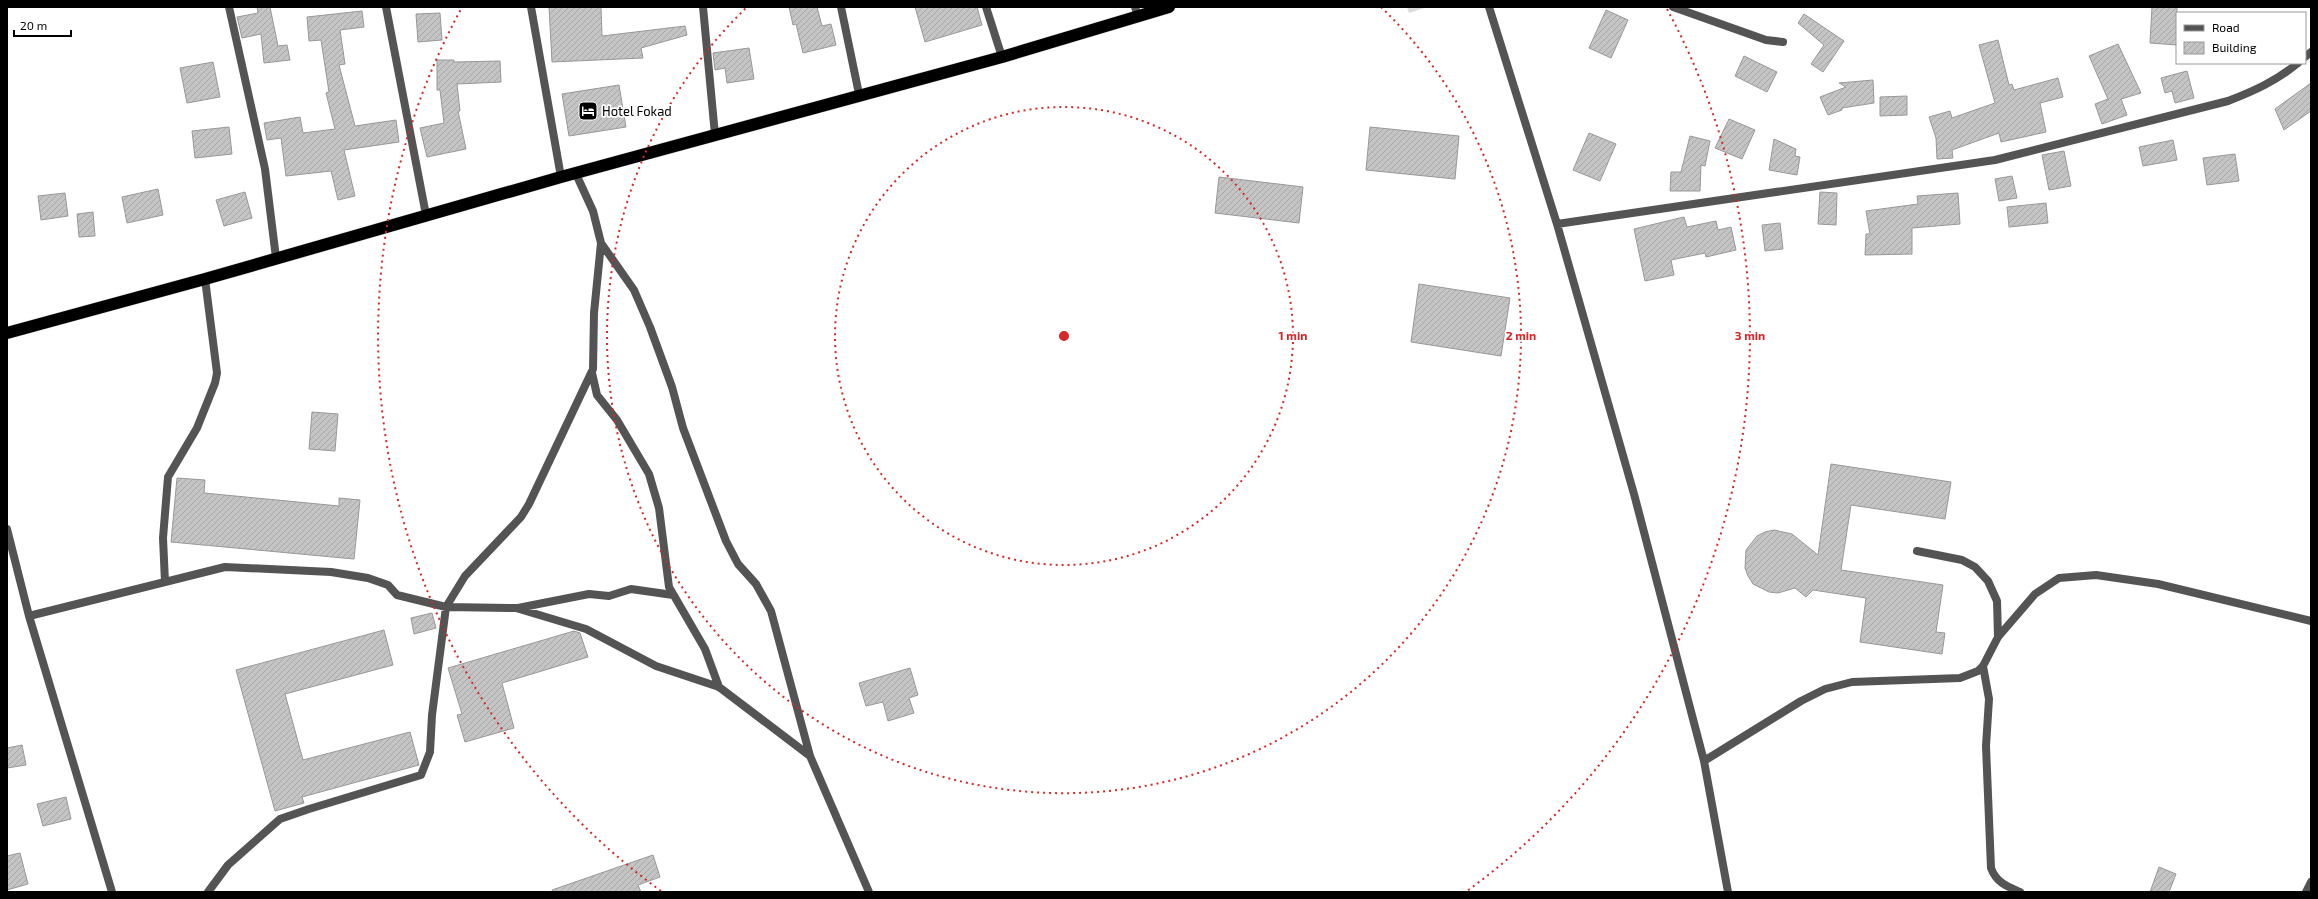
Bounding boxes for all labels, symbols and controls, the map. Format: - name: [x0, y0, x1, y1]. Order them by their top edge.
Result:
- scale bar: [14, 12, 71, 38]
- legend: [2176, 12, 2306, 64]
- text: 20 m: [20, 18, 47, 32]
- text: Road: [2212, 20, 2240, 34]
- text: Building: [2212, 40, 2257, 54]
- hotel icon: Hotel Fokad: [577, 100, 599, 122]
- place label: Hotel Fokad: [602, 103, 672, 119]
- text: 1 min: [1279, 328, 1307, 342]
- text: 2 min: [1506, 328, 1536, 342]
- text: 3 min: [1735, 328, 1765, 342]
- centre of rings: [1057, 329, 1071, 343]

